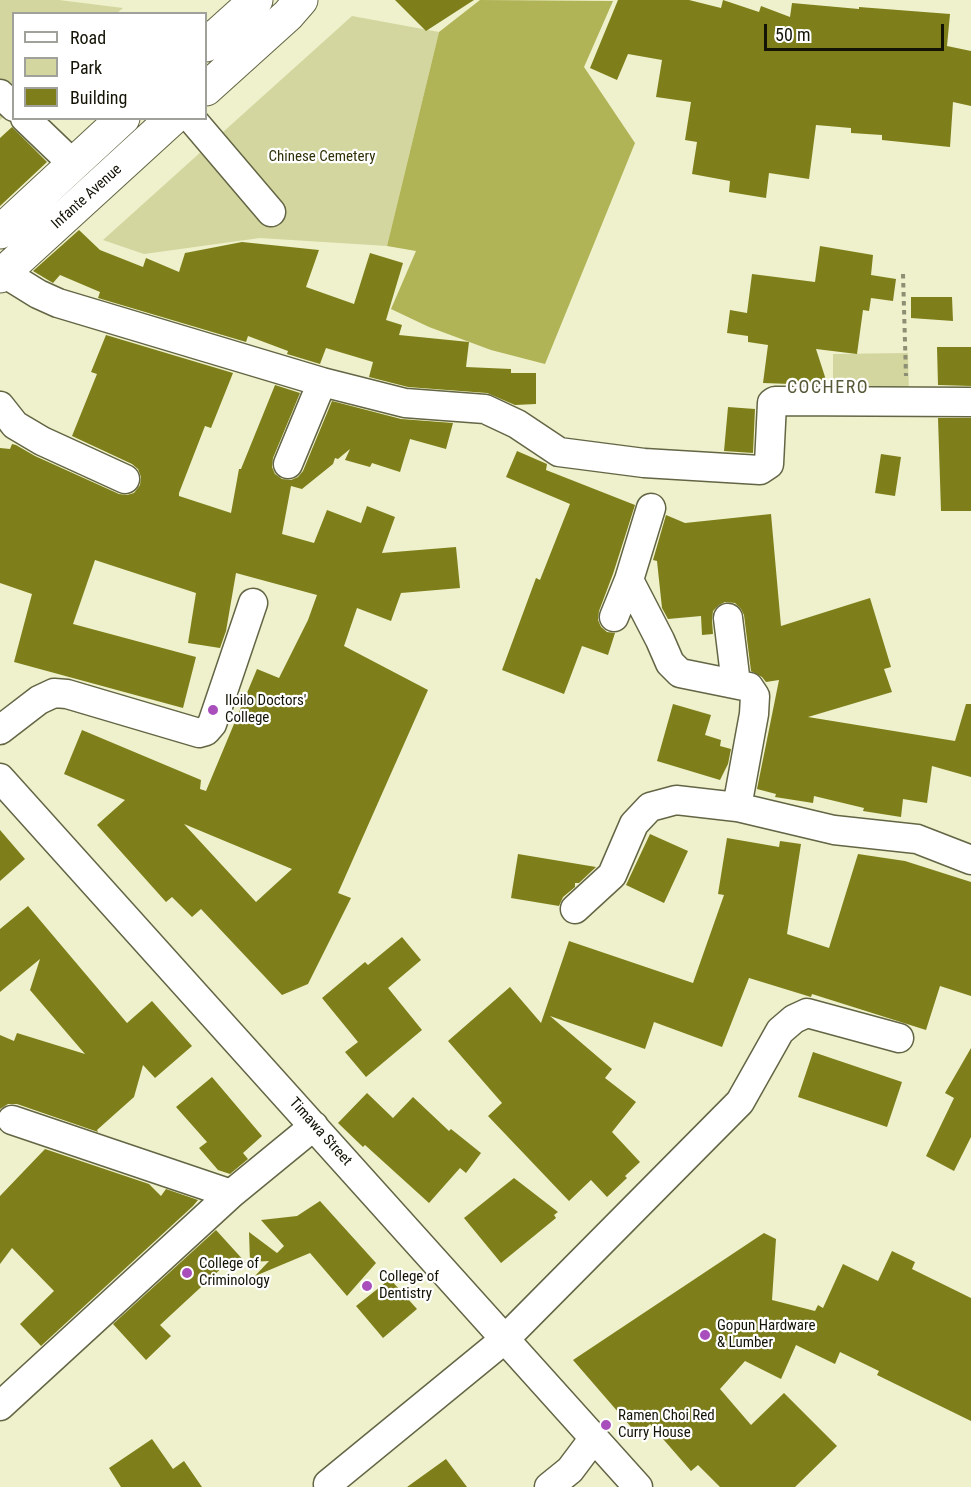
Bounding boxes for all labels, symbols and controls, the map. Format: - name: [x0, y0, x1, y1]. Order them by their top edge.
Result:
- legend: [12, 12, 207, 120]
- scale bar: [767, 12, 947, 50]
- text: 50 m: [775, 24, 810, 45]
- text: Road: [70, 27, 106, 48]
- text: Park: [70, 57, 102, 78]
- text: Building: [70, 87, 127, 108]
- park label: Chinese Cemetery: [268, 148, 376, 166]
- street label: Infante Avenue: [48, 161, 126, 233]
- district label: COCHERO: [787, 377, 869, 399]
- place label: Iloilo Doctors' College: [225, 692, 306, 727]
- marker: Iloilo Doctors' College: [206, 703, 220, 717]
- street label: Timawa Street: [285, 1094, 355, 1170]
- place label: College of Criminology: [199, 1255, 270, 1290]
- marker: College of Criminology: [180, 1266, 194, 1280]
- place label: College of Dentistry: [379, 1268, 439, 1303]
- marker: College of Dentistry: [360, 1279, 374, 1293]
- place label: Gopun Hardware & Lumber: [717, 1317, 816, 1352]
- marker: Gopun Hardware & Lumber: [698, 1328, 712, 1342]
- place label: Ramen Choi Red Curry House: [618, 1407, 715, 1442]
- marker: Ramen Choi Red Curry House: [599, 1418, 613, 1432]

